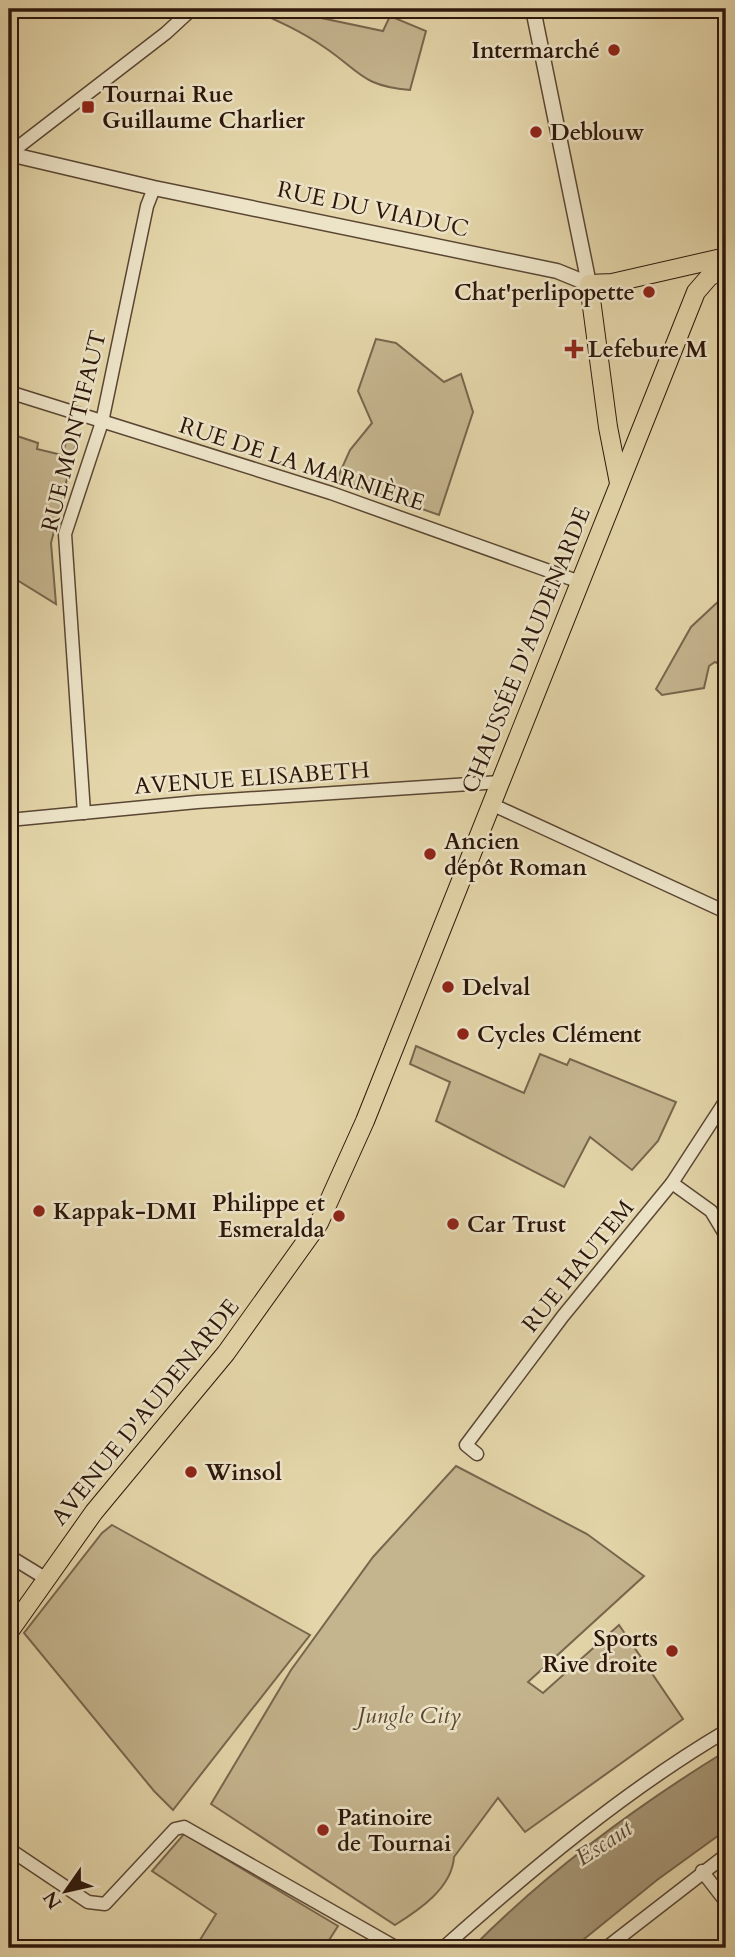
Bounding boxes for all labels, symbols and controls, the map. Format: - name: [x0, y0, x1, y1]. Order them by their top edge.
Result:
- place label: Intermarché: [471, 35, 600, 66]
- marker: Intermarché: [606, 42, 622, 58]
- place label: Tournai Rue Guillaume Charlier: [102, 79, 306, 136]
- marker: Tournai Rue Guillaume Charlier: [80, 99, 96, 115]
- place label: Deblouw: [550, 117, 645, 148]
- marker: Deblouw: [528, 124, 544, 140]
- street label: RUE DU VIADUC: [274, 174, 472, 244]
- place label: Chat'perlipopette: [454, 277, 635, 308]
- marker: Chat'perlipopette: [641, 284, 657, 300]
- street label: RUE MONTIFAUT: [34, 327, 114, 535]
- place label: Lefebure M: [588, 334, 708, 365]
- marker: Lefebure M: [566, 341, 582, 357]
- street label: RUE DE LA MARNIÈRE: [175, 410, 429, 518]
- street label: CHAUSSÉE D'AUDENARDE: [454, 502, 598, 798]
- street label: AVENUE ELISABETH: [133, 754, 371, 802]
- place label: Ancien dépôt Roman: [444, 826, 587, 883]
- marker: Ancien dépôt Roman: [422, 846, 438, 862]
- place label: Delval: [462, 972, 530, 1003]
- marker: Delval: [440, 979, 456, 995]
- place label: Cycles Clément: [477, 1019, 641, 1050]
- marker: Cycles Clément: [455, 1026, 471, 1042]
- place label: Philippe et Esmeralda: [212, 1188, 326, 1245]
- street label: RUE HAUTEM: [515, 1193, 641, 1339]
- place label: Kappak-DMI: [53, 1196, 197, 1227]
- marker: Kappak-DMI: [31, 1203, 47, 1219]
- marker: Philippe et Esmeralda: [331, 1208, 347, 1224]
- place label: Car Trust: [467, 1209, 566, 1240]
- marker: Car Trust: [445, 1216, 461, 1232]
- street label: AVENUE D'AUDENARDE: [44, 1292, 246, 1532]
- place label: Winsol: [204, 1457, 282, 1488]
- marker: Winsol: [183, 1464, 199, 1480]
- place label: Sports Rive droite: [542, 1623, 658, 1680]
- marker: Sports Rive droite: [664, 1643, 680, 1659]
- park label: Jungle City: [352, 1700, 461, 1731]
- place label: Patinoire de Tournai: [337, 1802, 451, 1859]
- water label: Escaut: [569, 1812, 640, 1874]
- marker: Patinoire de Tournai: [315, 1822, 331, 1838]
- north arrow: [32, 1856, 102, 1926]
- text: N: [37, 1885, 68, 1914]

